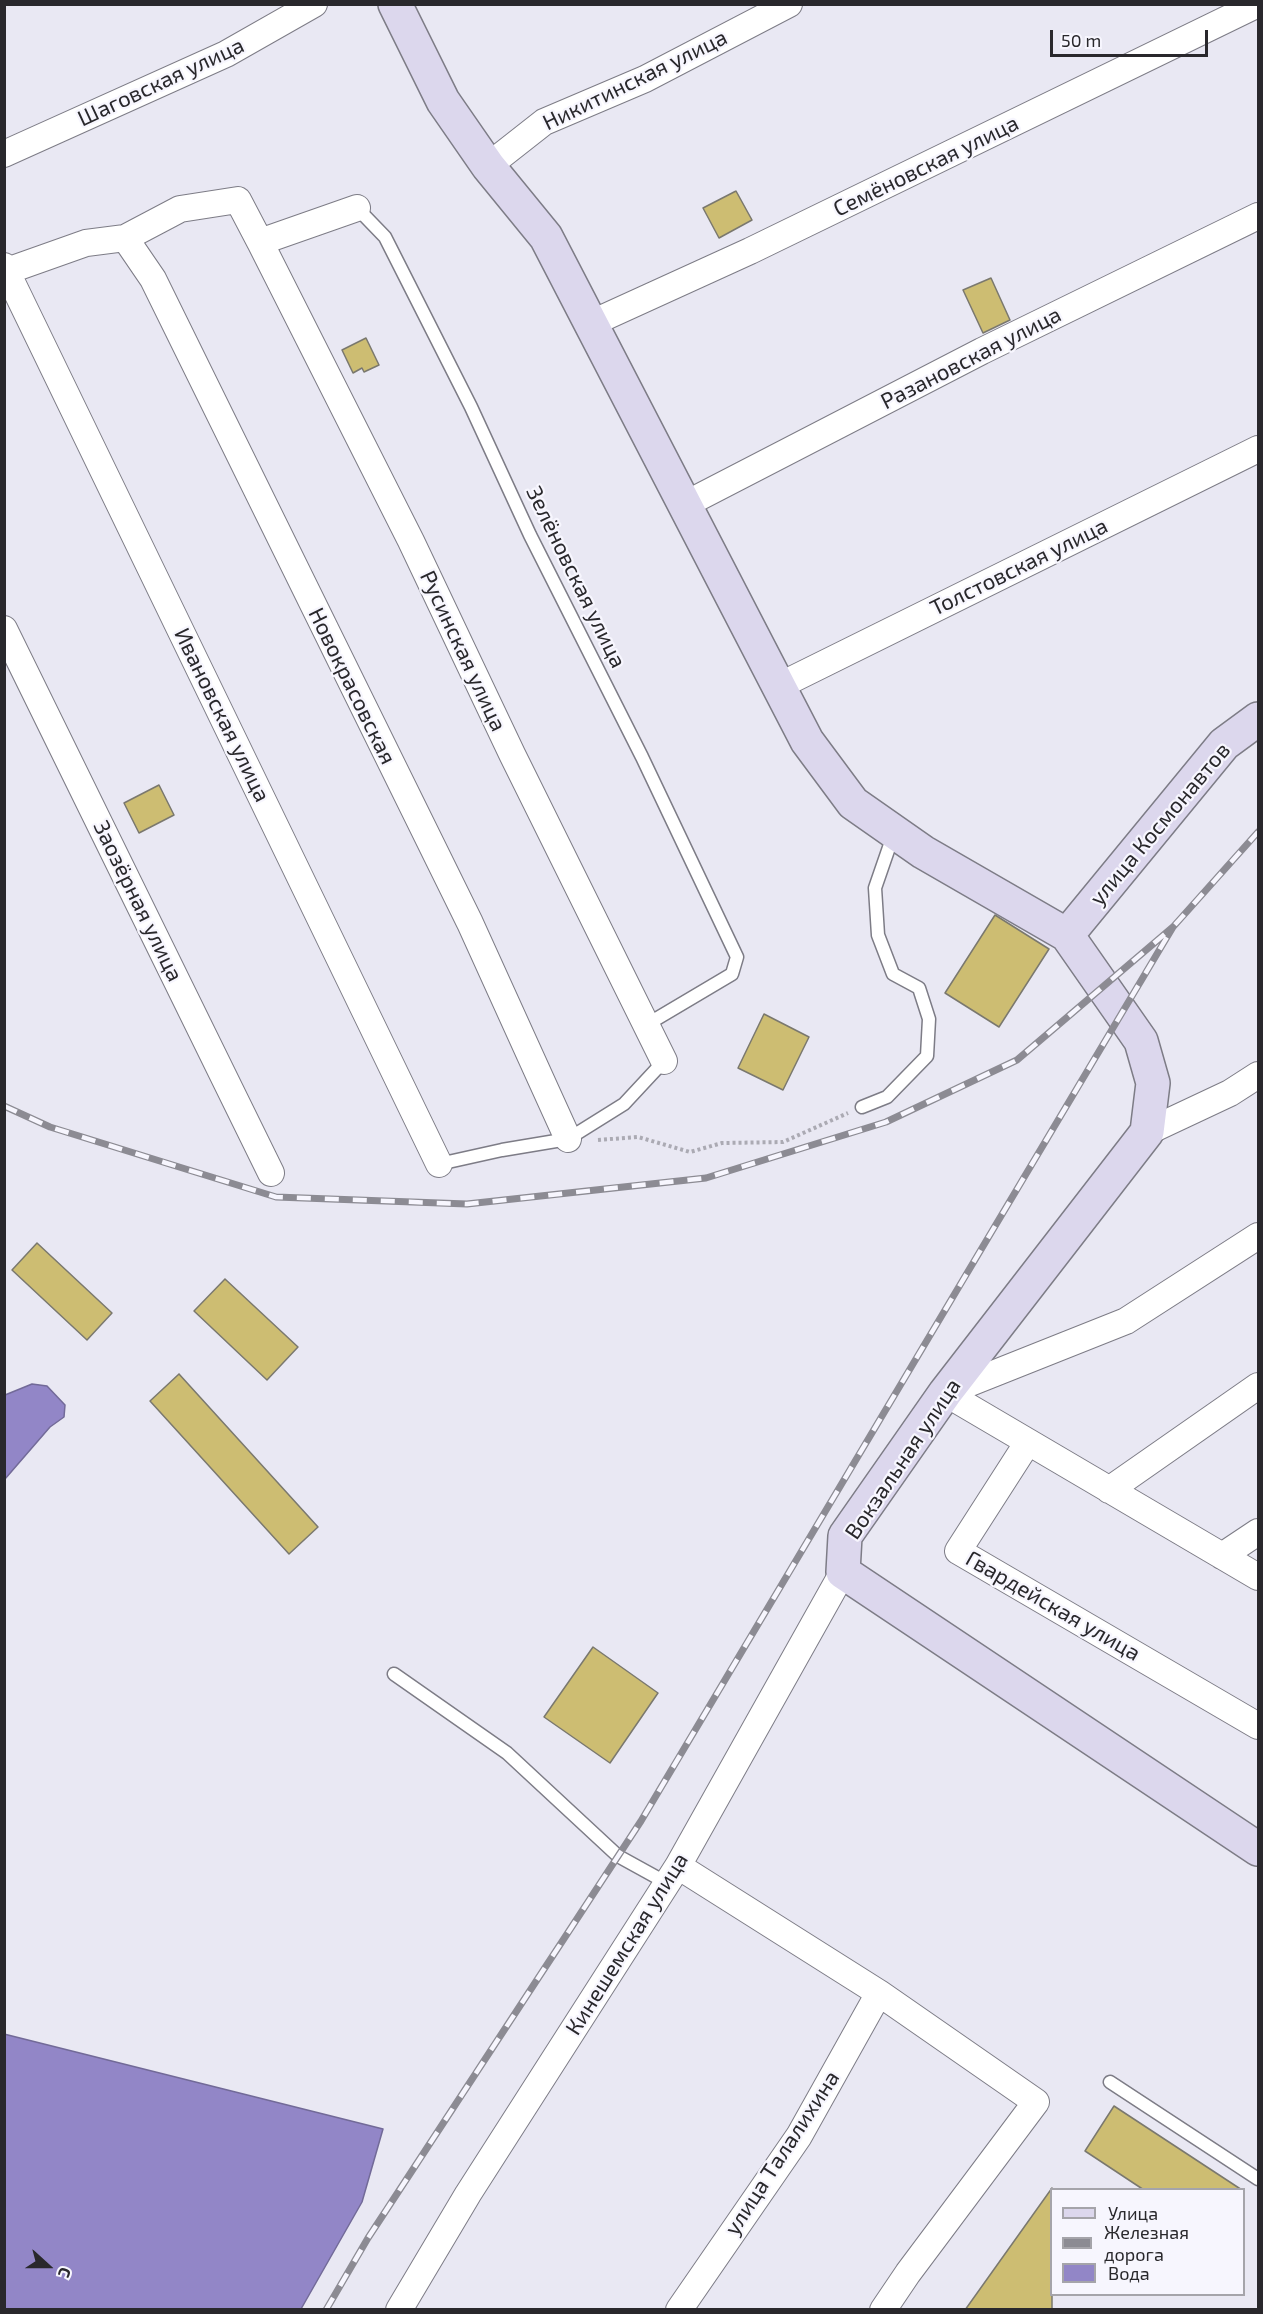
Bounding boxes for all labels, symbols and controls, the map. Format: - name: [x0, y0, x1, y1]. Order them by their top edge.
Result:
- scale bar: [1053, 18, 1210, 56]
- street label: Никитинская улица: [538, 24, 732, 136]
- text: 50 m: [1061, 29, 1101, 51]
- street label: Шаговская улица: [74, 32, 248, 132]
- street label: Семёновская улица: [829, 110, 1023, 222]
- street label: Разановская улица: [876, 301, 1066, 415]
- street label: Зелёновская улица: [521, 482, 631, 672]
- street label: Толстовская улица: [926, 513, 1112, 621]
- street label: Русинская улица: [414, 567, 512, 735]
- street label: Новокрасовская: [303, 603, 401, 769]
- street label: Ивановская улица: [168, 624, 276, 806]
- street label: улица Космонавтов: [1084, 737, 1236, 911]
- street label: Заозёрная улица: [88, 816, 188, 986]
- street label: Вокзальная улица: [839, 1374, 967, 1544]
- street label: Гвардейская улица: [961, 1545, 1145, 1667]
- street label: Кинешемская улица: [560, 1848, 694, 2040]
- street label: улица Талалихина: [719, 2066, 845, 2240]
- legend: [1050, 2188, 1245, 2296]
- text: Улица: [1108, 2202, 1158, 2224]
- text: Железная дорога: [1104, 2221, 1189, 2265]
- north arrow: [18, 2236, 78, 2296]
- text: Вода: [1108, 2262, 1150, 2284]
- text: С: [55, 2265, 76, 2280]

